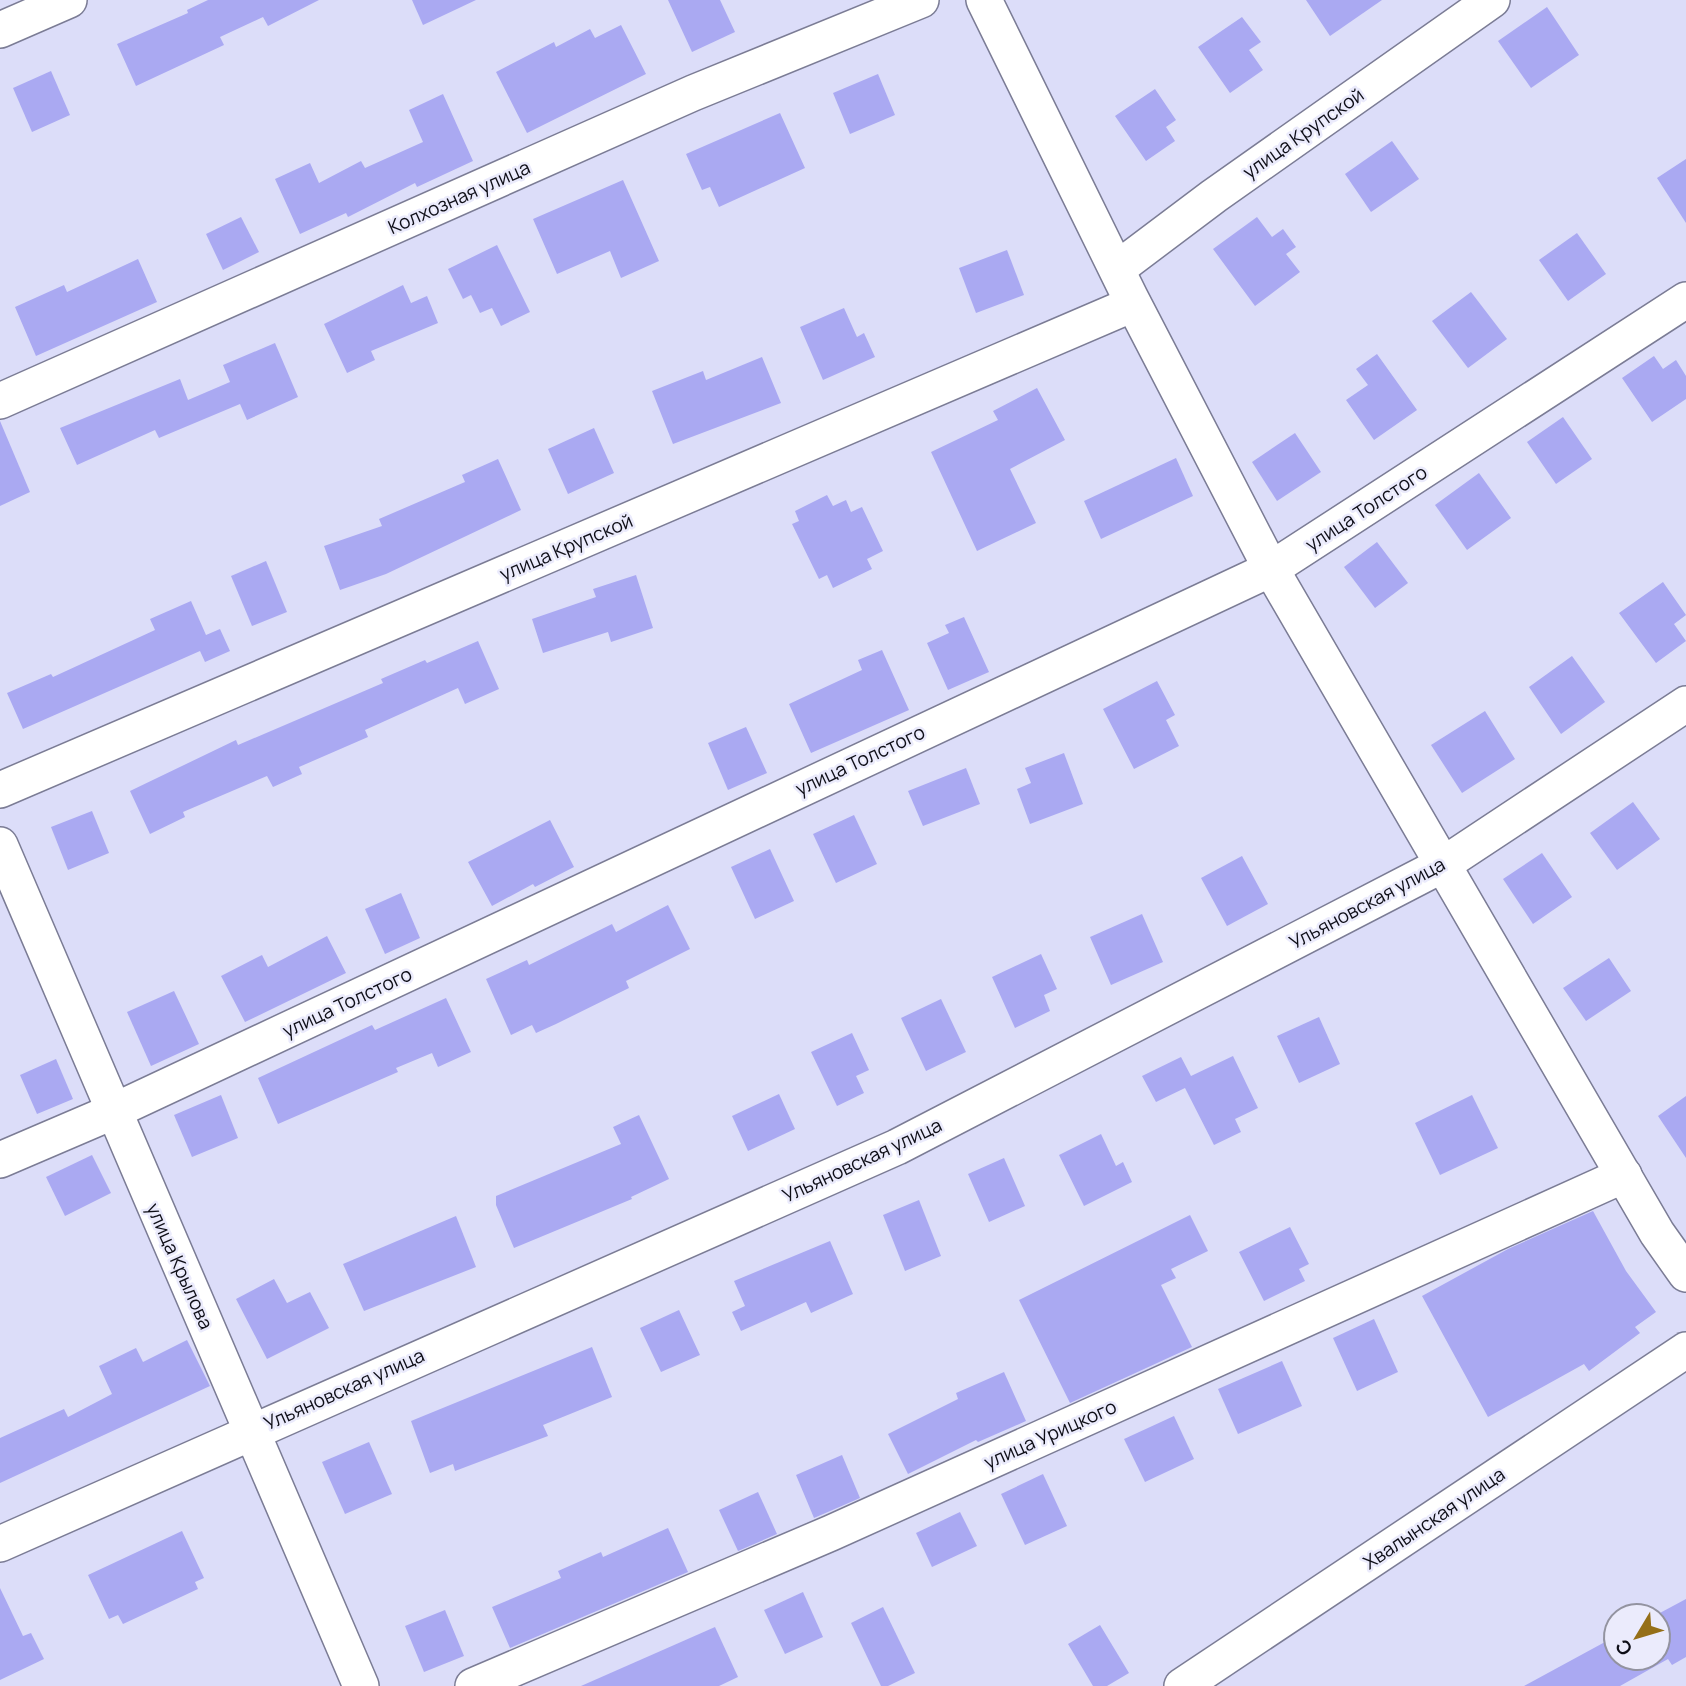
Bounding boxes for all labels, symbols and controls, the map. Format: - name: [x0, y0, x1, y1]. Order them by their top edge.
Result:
- street label: улица Крупской: [1237, 82, 1369, 184]
- street label: Колхозная улица: [384, 154, 534, 240]
- street label: улица Толстого: [1300, 459, 1432, 557]
- street label: улица Крупской: [495, 507, 637, 587]
- street label: улица Толстого: [791, 719, 929, 801]
- street label: Ульяновская улица: [1285, 851, 1449, 955]
- street label: улица Толстого: [278, 961, 416, 1043]
- street label: Ульяновская улица: [778, 1112, 946, 1208]
- street label: улица Крылова: [141, 1199, 219, 1333]
- street label: Ульяновская улица: [260, 1342, 428, 1436]
- street label: улица Урицкого: [980, 1393, 1120, 1475]
- street label: Хвалынская улица: [1358, 1461, 1510, 1575]
- north arrow: [1602, 1602, 1672, 1672]
- text: С: [1609, 1634, 1638, 1661]

